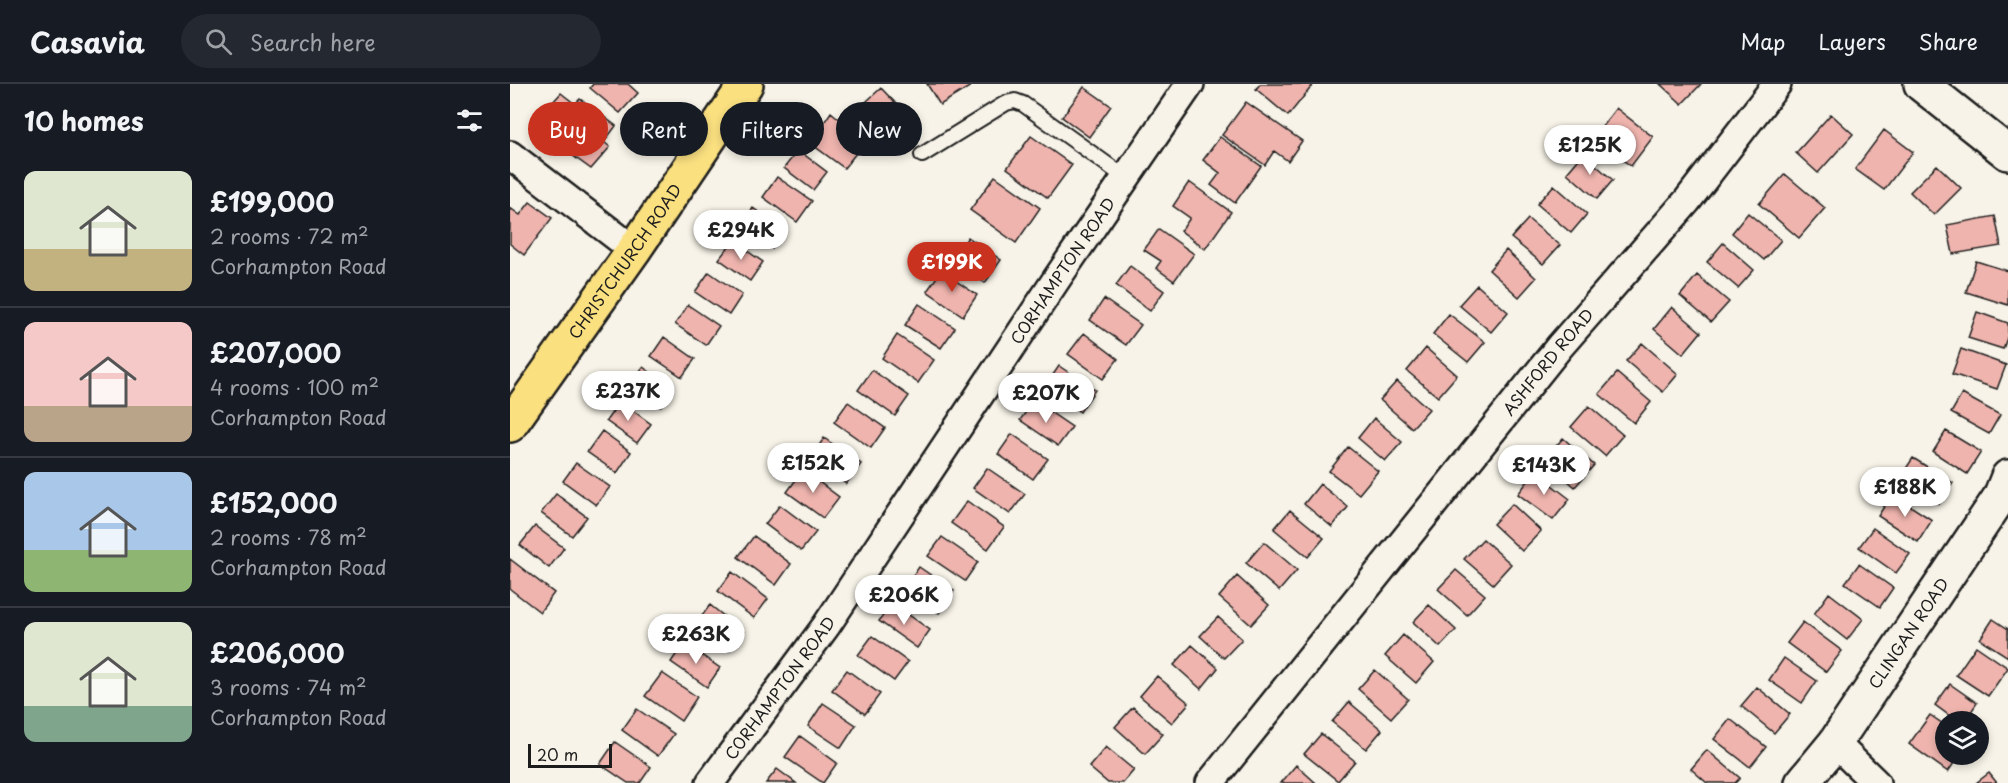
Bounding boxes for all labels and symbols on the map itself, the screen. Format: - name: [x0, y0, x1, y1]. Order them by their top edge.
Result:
- pin: £125K: [1548, 125, 1632, 176]
- street label: CHRISTCHURCH ROAD: [562, 178, 687, 344]
- street label: CORHAMPTON ROAD: [1004, 192, 1120, 349]
- pin: £294K: [699, 210, 783, 261]
- pin: £199K: [910, 242, 994, 293]
- street label: ASHFORD ROAD: [1496, 303, 1599, 420]
- pin: £237K: [586, 371, 670, 422]
- pin: £207K: [1004, 373, 1088, 424]
- pin: £152K: [771, 443, 855, 494]
- pin: £143K: [1502, 445, 1586, 496]
- pin: £188K: [1863, 467, 1947, 518]
- street label: CLINGAN ROAD: [1862, 572, 1954, 693]
- pin: £206K: [862, 575, 946, 626]
- street label: CORHAMPTON ROAD: [718, 611, 840, 764]
- pin: £263K: [654, 614, 738, 665]
- scale bar: [528, 741, 612, 768]

